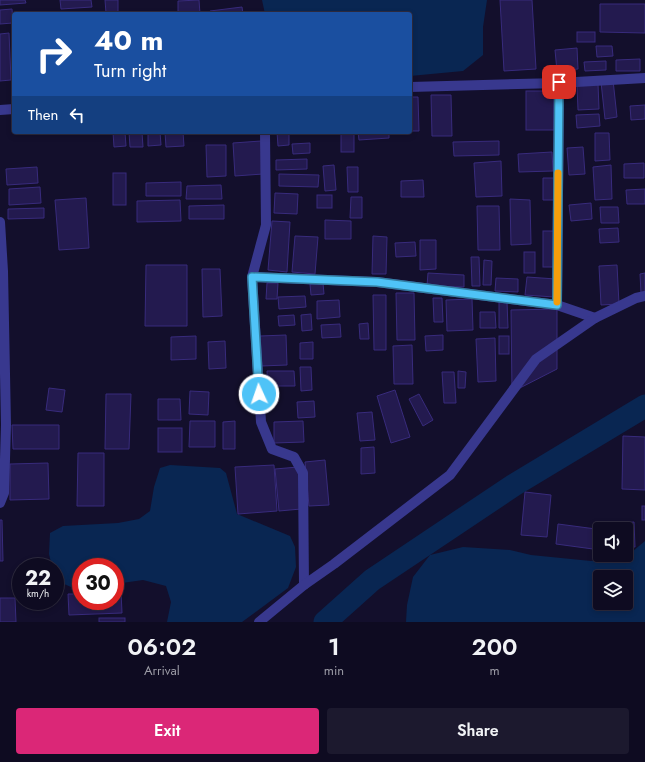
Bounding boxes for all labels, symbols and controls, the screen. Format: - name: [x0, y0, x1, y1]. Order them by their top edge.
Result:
- text: 40 m: [94, 20, 163, 61]
- icon: right: [28, 28, 80, 80]
- text: Turn right: [94, 58, 166, 84]
- pin: [542, 65, 576, 99]
- icon: arrive: [548, 71, 570, 93]
- text: Then: [28, 104, 58, 126]
- icon: left: [66, 104, 88, 126]
- position arrow: [238, 373, 280, 415]
- map controls: [593, 522, 633, 610]
- button: sound: [593, 522, 633, 562]
- speed limit sign: 30: [72, 558, 124, 610]
- text: 22: [25, 564, 51, 593]
- button: layers: [593, 570, 633, 610]
- text: km/h: [27, 586, 49, 601]
- text: 06:02: [127, 629, 196, 664]
- text: 1: [328, 629, 340, 664]
- text: 200: [472, 629, 518, 664]
- text: Arrival: [144, 661, 180, 680]
- text: min: [324, 661, 344, 680]
- text: m: [489, 661, 500, 680]
- button: Exit: [16, 708, 319, 754]
- button: Share: [327, 708, 629, 754]

